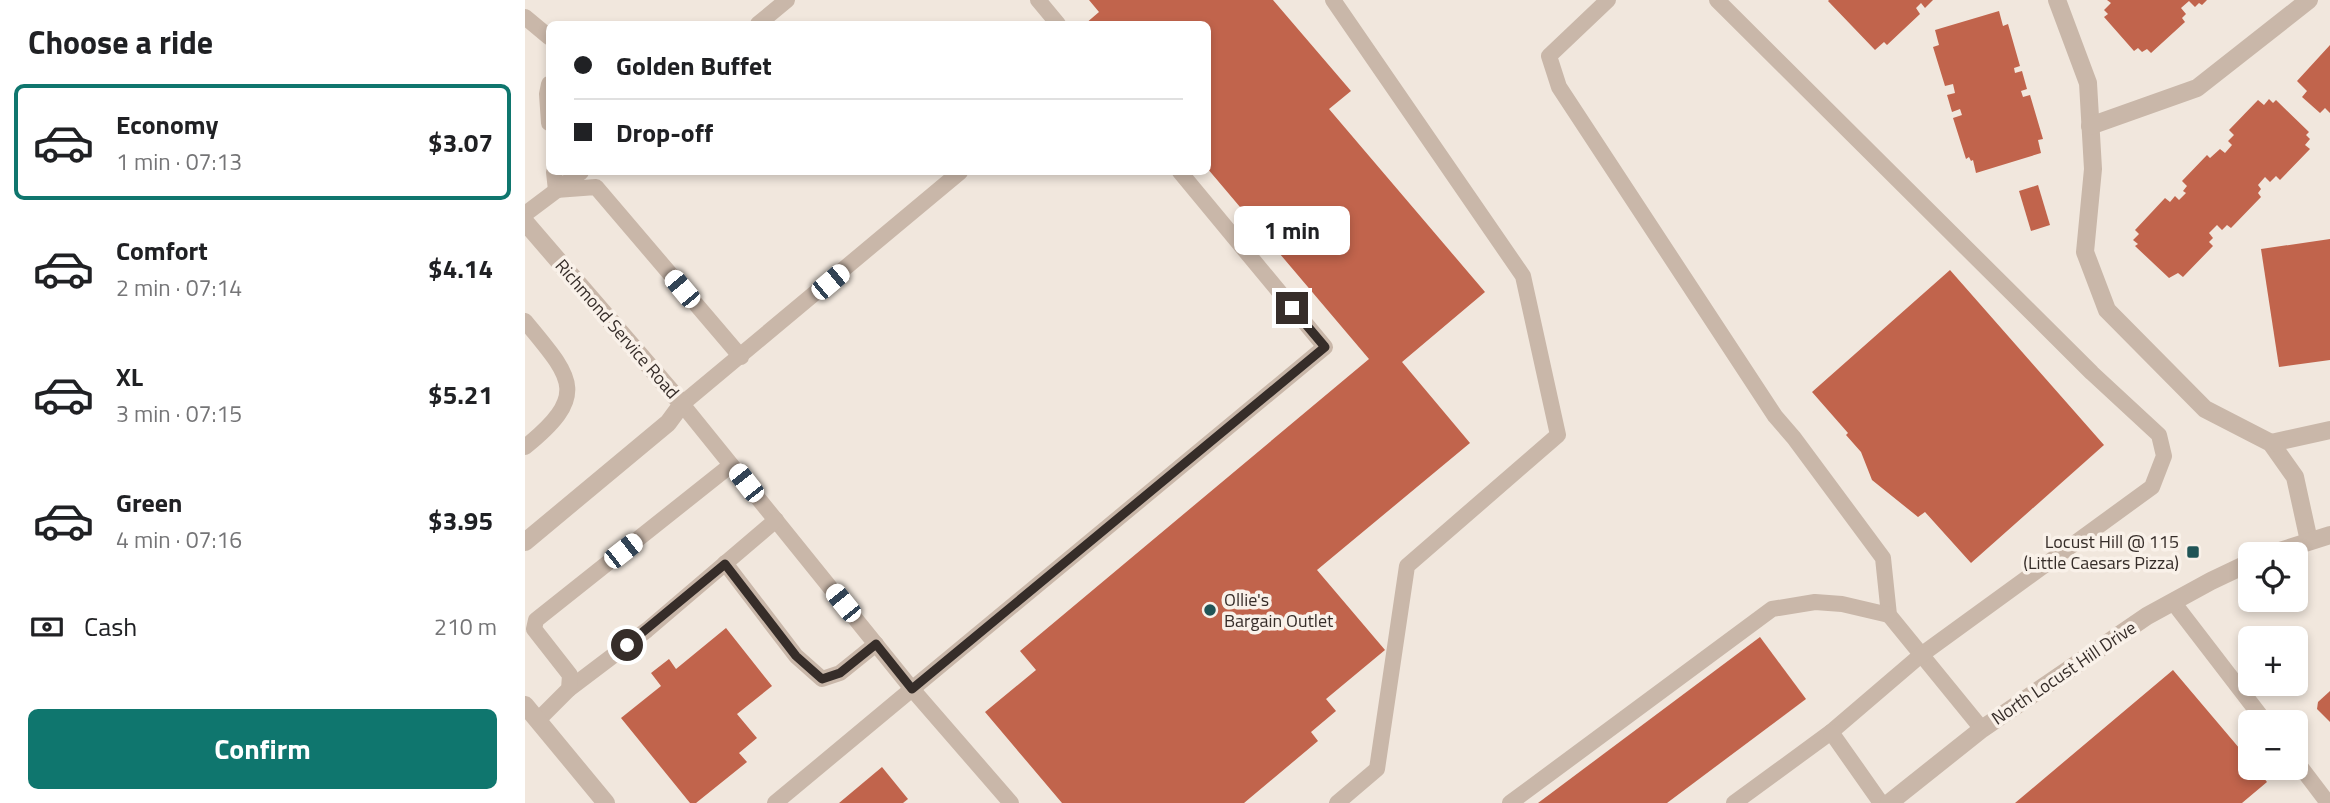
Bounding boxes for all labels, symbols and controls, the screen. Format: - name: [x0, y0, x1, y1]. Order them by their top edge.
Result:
- text: Choose a ride: [28, 18, 213, 66]
- text: Golden Buffet: [616, 46, 772, 85]
- text: Economy: [116, 105, 218, 144]
- icon: car: [32, 111, 95, 174]
- text: Drop-off: [616, 113, 713, 152]
- text: $3.07: [428, 123, 493, 162]
- text: 1 min · 07:13: [116, 144, 242, 179]
- callout: 1 min: [1234, 206, 1350, 256]
- text: 1 min: [1264, 213, 1320, 248]
- text: Comfort: [116, 231, 208, 270]
- icon: car: [32, 237, 95, 300]
- text: $4.14: [428, 249, 493, 288]
- street label: Richmond Service Road: [549, 253, 686, 405]
- car: [808, 260, 853, 304]
- car: [661, 266, 704, 312]
- text: 2 min · 07:14: [116, 270, 242, 305]
- route end: [1276, 292, 1308, 324]
- text: XL: [116, 357, 143, 396]
- icon: car: [32, 363, 95, 426]
- text: $5.21: [428, 375, 493, 414]
- text: 3 min · 07:15: [116, 396, 242, 431]
- car: [725, 460, 768, 506]
- text: Green: [116, 483, 182, 522]
- icon: car: [32, 489, 95, 552]
- text: $3.95: [428, 501, 493, 540]
- text: 4 min · 07:16: [116, 522, 242, 557]
- place label: Locust Hill @ 115 (Little Caesars Pizza): [2023, 528, 2179, 576]
- car: [600, 530, 647, 572]
- map controls: [2238, 542, 2308, 780]
- button: locate: [2238, 542, 2308, 612]
- marker: Locust Hill @ 115 (Little Caesars Pizza): [2185, 544, 2201, 560]
- car: [822, 580, 865, 626]
- place label: Ollie's Bargain Outlet: [1224, 586, 1334, 634]
- marker: Ollie's Bargain Outlet: [1202, 602, 1218, 618]
- text: Cash: [84, 607, 137, 646]
- icon: cash: [28, 608, 66, 646]
- text: 210 m: [434, 609, 497, 644]
- street label: North Locust Hill Drive: [1986, 614, 2142, 731]
- button: +: [2238, 626, 2308, 696]
- route start: [611, 629, 643, 661]
- button: Confirm: [28, 709, 497, 789]
- button: −: [2238, 710, 2308, 780]

